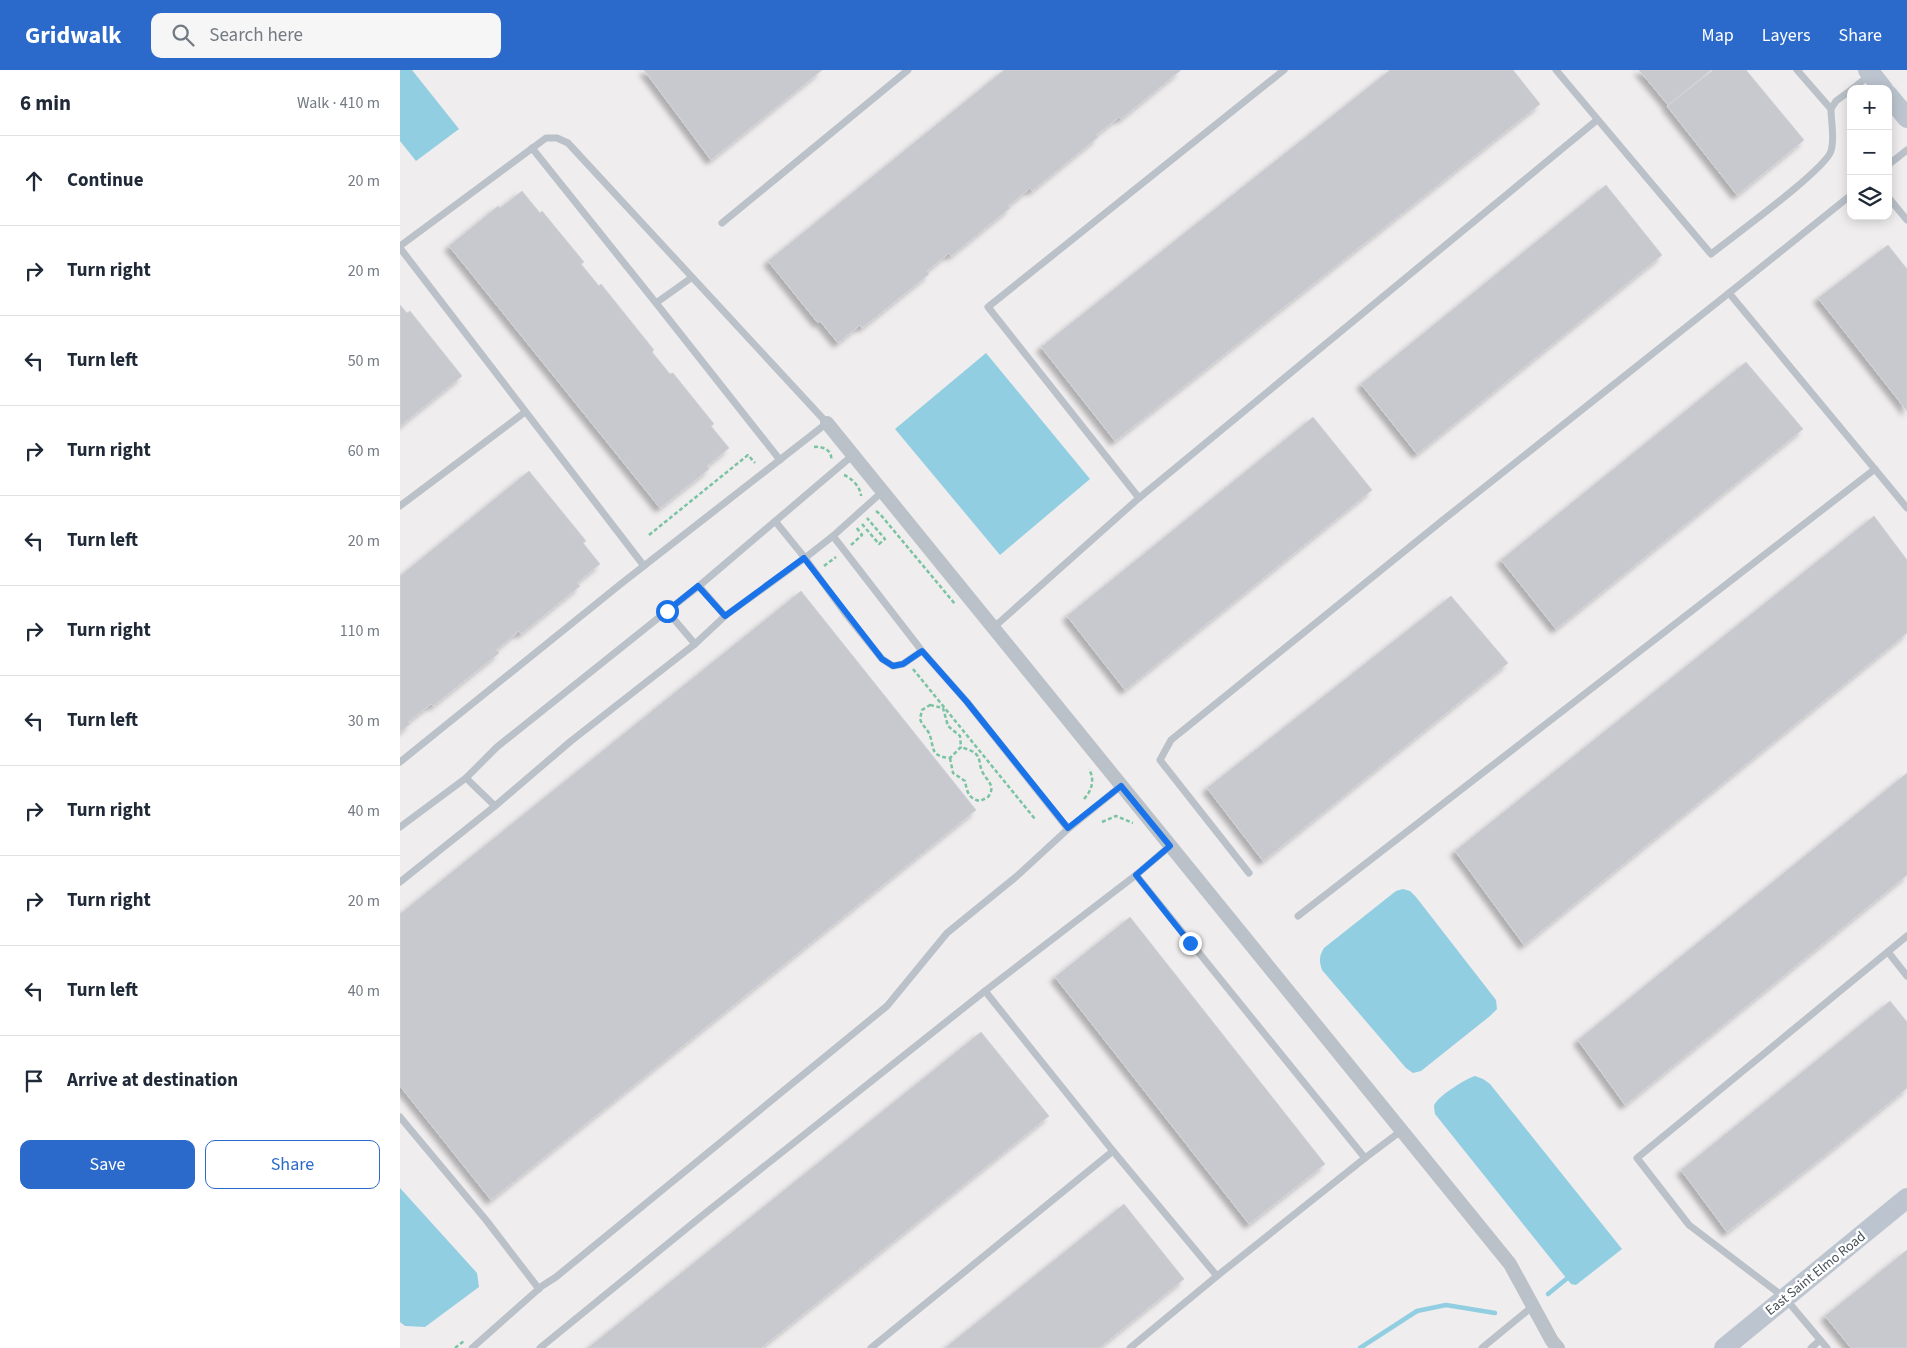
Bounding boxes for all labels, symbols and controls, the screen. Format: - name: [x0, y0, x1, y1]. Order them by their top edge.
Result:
- search box: [151, 13, 501, 58]
- text: Gridwalk: [25, 18, 121, 53]
- icon: search: [169, 21, 197, 49]
- text: Search here: [209, 22, 303, 49]
- text: Map: [1702, 23, 1734, 48]
- text: Layers: [1762, 23, 1811, 48]
- text: Share: [1839, 23, 1882, 48]
- map controls: [1847, 85, 1892, 220]
- button: +: [1847, 85, 1892, 130]
- text: 6 min: [20, 88, 71, 118]
- text: Walk · 410 m: [297, 92, 380, 114]
- button: −: [1847, 130, 1892, 175]
- icon: ahead: [20, 167, 48, 195]
- text: Continue: [67, 167, 144, 194]
- text: 20 m: [348, 170, 380, 192]
- button: layers: [1847, 175, 1892, 220]
- icon: right: [20, 257, 48, 285]
- text: Turn right: [67, 257, 151, 284]
- text: 20 m: [348, 260, 380, 282]
- icon: left: [20, 347, 48, 375]
- text: Turn left: [67, 347, 138, 374]
- text: 50 m: [348, 350, 380, 372]
- icon: right: [20, 437, 48, 465]
- text: Turn right: [67, 437, 151, 464]
- text: 60 m: [348, 440, 380, 462]
- icon: left: [20, 527, 48, 555]
- text: Turn left: [67, 527, 138, 554]
- text: 20 m: [348, 530, 380, 552]
- route start: [656, 600, 679, 623]
- icon: right: [20, 617, 48, 645]
- text: Turn right: [67, 617, 151, 644]
- text: 110 m: [340, 620, 380, 642]
- icon: left: [20, 707, 48, 735]
- text: Turn left: [67, 707, 138, 734]
- text: 30 m: [348, 710, 380, 732]
- icon: right: [20, 797, 48, 825]
- text: Turn right: [67, 797, 151, 824]
- text: 40 m: [348, 800, 380, 822]
- icon: right: [20, 887, 48, 915]
- text: Turn right: [67, 887, 151, 914]
- text: 20 m: [348, 890, 380, 912]
- route end: [1179, 932, 1202, 955]
- icon: left: [20, 977, 48, 1005]
- text: Turn left: [67, 977, 138, 1004]
- text: 40 m: [348, 980, 380, 1002]
- icon: arrive: [20, 1067, 48, 1095]
- text: Arrive at destination: [67, 1067, 238, 1094]
- button: Save: [20, 1140, 195, 1189]
- button: Share: [205, 1140, 380, 1189]
- street label: East Saint Elmo Road: [1761, 1227, 1870, 1320]

